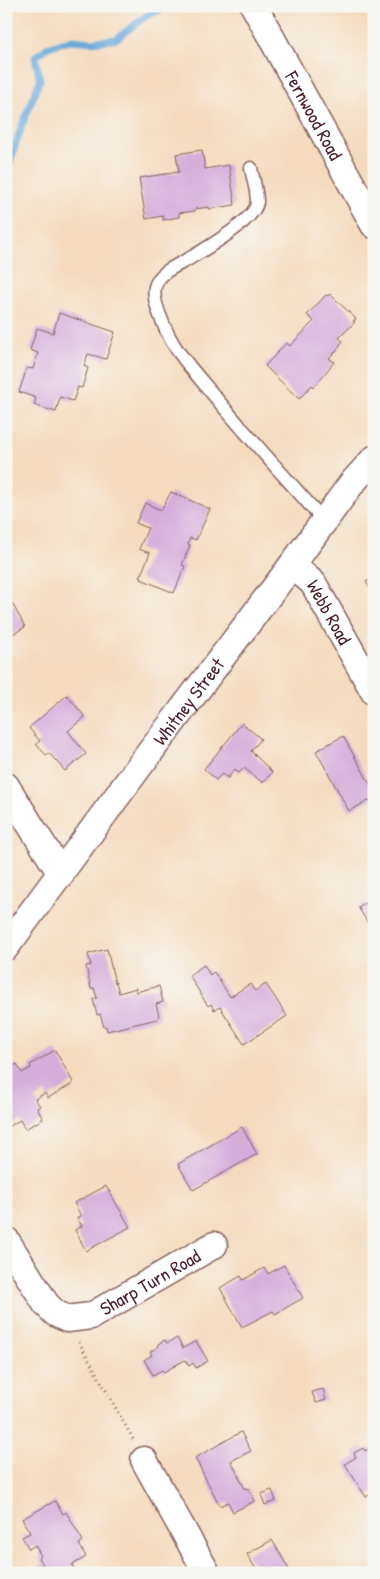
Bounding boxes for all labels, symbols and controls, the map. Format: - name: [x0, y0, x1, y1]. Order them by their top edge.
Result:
- street label: Fernwood Road: [279, 66, 349, 165]
- street label: Webb Road: [301, 575, 358, 650]
- street label: Whitney Street: [147, 652, 230, 750]
- street label: Sharp Turn Road: [95, 1242, 206, 1321]

